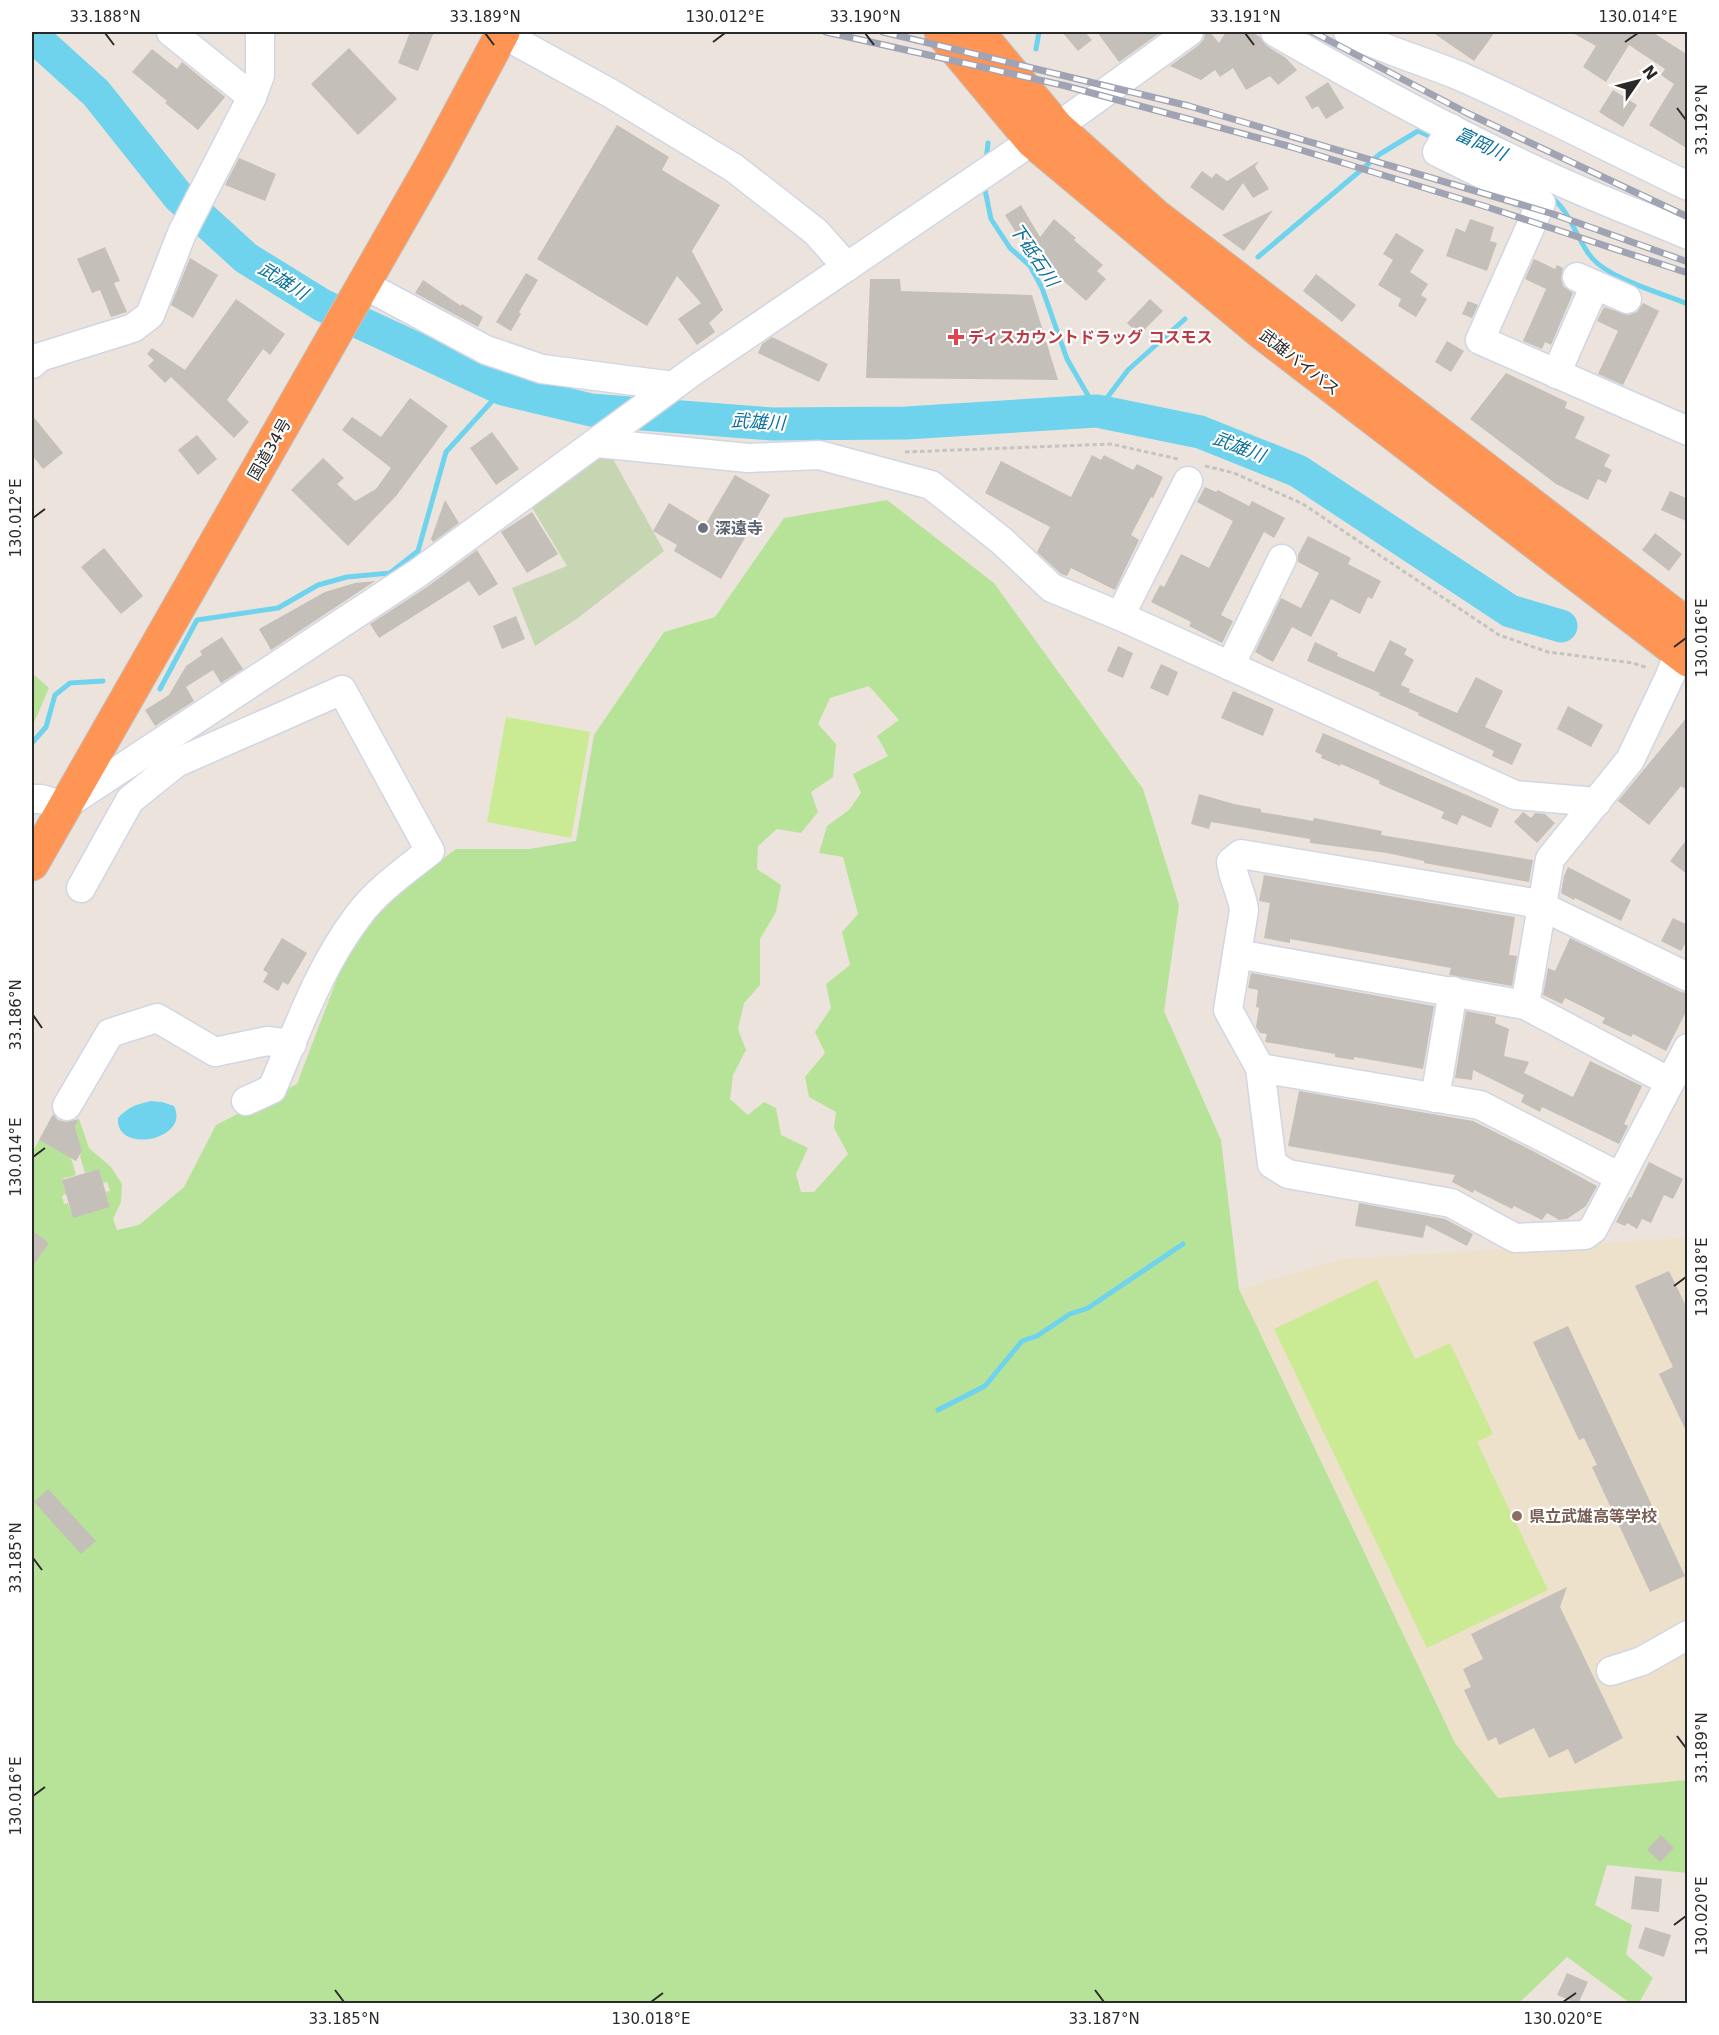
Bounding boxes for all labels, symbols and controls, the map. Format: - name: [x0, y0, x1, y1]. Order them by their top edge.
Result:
- text: 33.188°N: [69, 8, 141, 26]
- text: 33.189°N: [449, 8, 521, 26]
- text: 130.012°E: [685, 8, 765, 26]
- text: 33.190°N: [829, 8, 901, 26]
- text: 33.191°N: [1209, 8, 1281, 26]
- text: 130.014°E: [1598, 8, 1678, 26]
- north arrow: [1608, 51, 1668, 111]
- text: N: [1638, 62, 1661, 84]
- text: 33.192°N: [1693, 84, 1711, 156]
- water label: 富岡川: [1452, 123, 1512, 165]
- water label: 下砥石川: [1006, 219, 1064, 292]
- water label: 武雄川: [255, 257, 313, 305]
- street label: 武雄バイパス: [1256, 325, 1343, 399]
- place label: ディスカウントドラッグ コスモス: [968, 328, 1212, 347]
- marker: ディスカウントドラッグ コスモス: [949, 330, 963, 344]
- water label: 武雄川: [731, 410, 788, 434]
- street label: 国道34号: [244, 415, 295, 484]
- water label: 武雄川: [1210, 427, 1270, 467]
- text: 130.012°E: [7, 478, 25, 558]
- place label: 深遠寺: [715, 519, 763, 538]
- marker: 深遠寺: [696, 521, 710, 535]
- text: 130.016°E: [1693, 598, 1711, 678]
- text: 33.186°N: [7, 979, 25, 1051]
- text: 130.014°E: [7, 1117, 25, 1197]
- text: 130.018°E: [1693, 1237, 1711, 1317]
- place label: 県立武雄高等学校: [1529, 1507, 1657, 1526]
- marker: 県立武雄高等学校: [1510, 1509, 1524, 1523]
- text: 33.185°N: [7, 1522, 25, 1594]
- text: 33.189°N: [1693, 1712, 1711, 1784]
- text: 130.016°E: [7, 1756, 25, 1836]
- text: 130.020°E: [1693, 1876, 1711, 1956]
- text: 33.185°N: [308, 2010, 380, 2028]
- text: 130.018°E: [611, 2010, 691, 2028]
- text: 33.187°N: [1068, 2010, 1140, 2028]
- text: 130.020°E: [1523, 2010, 1603, 2028]

